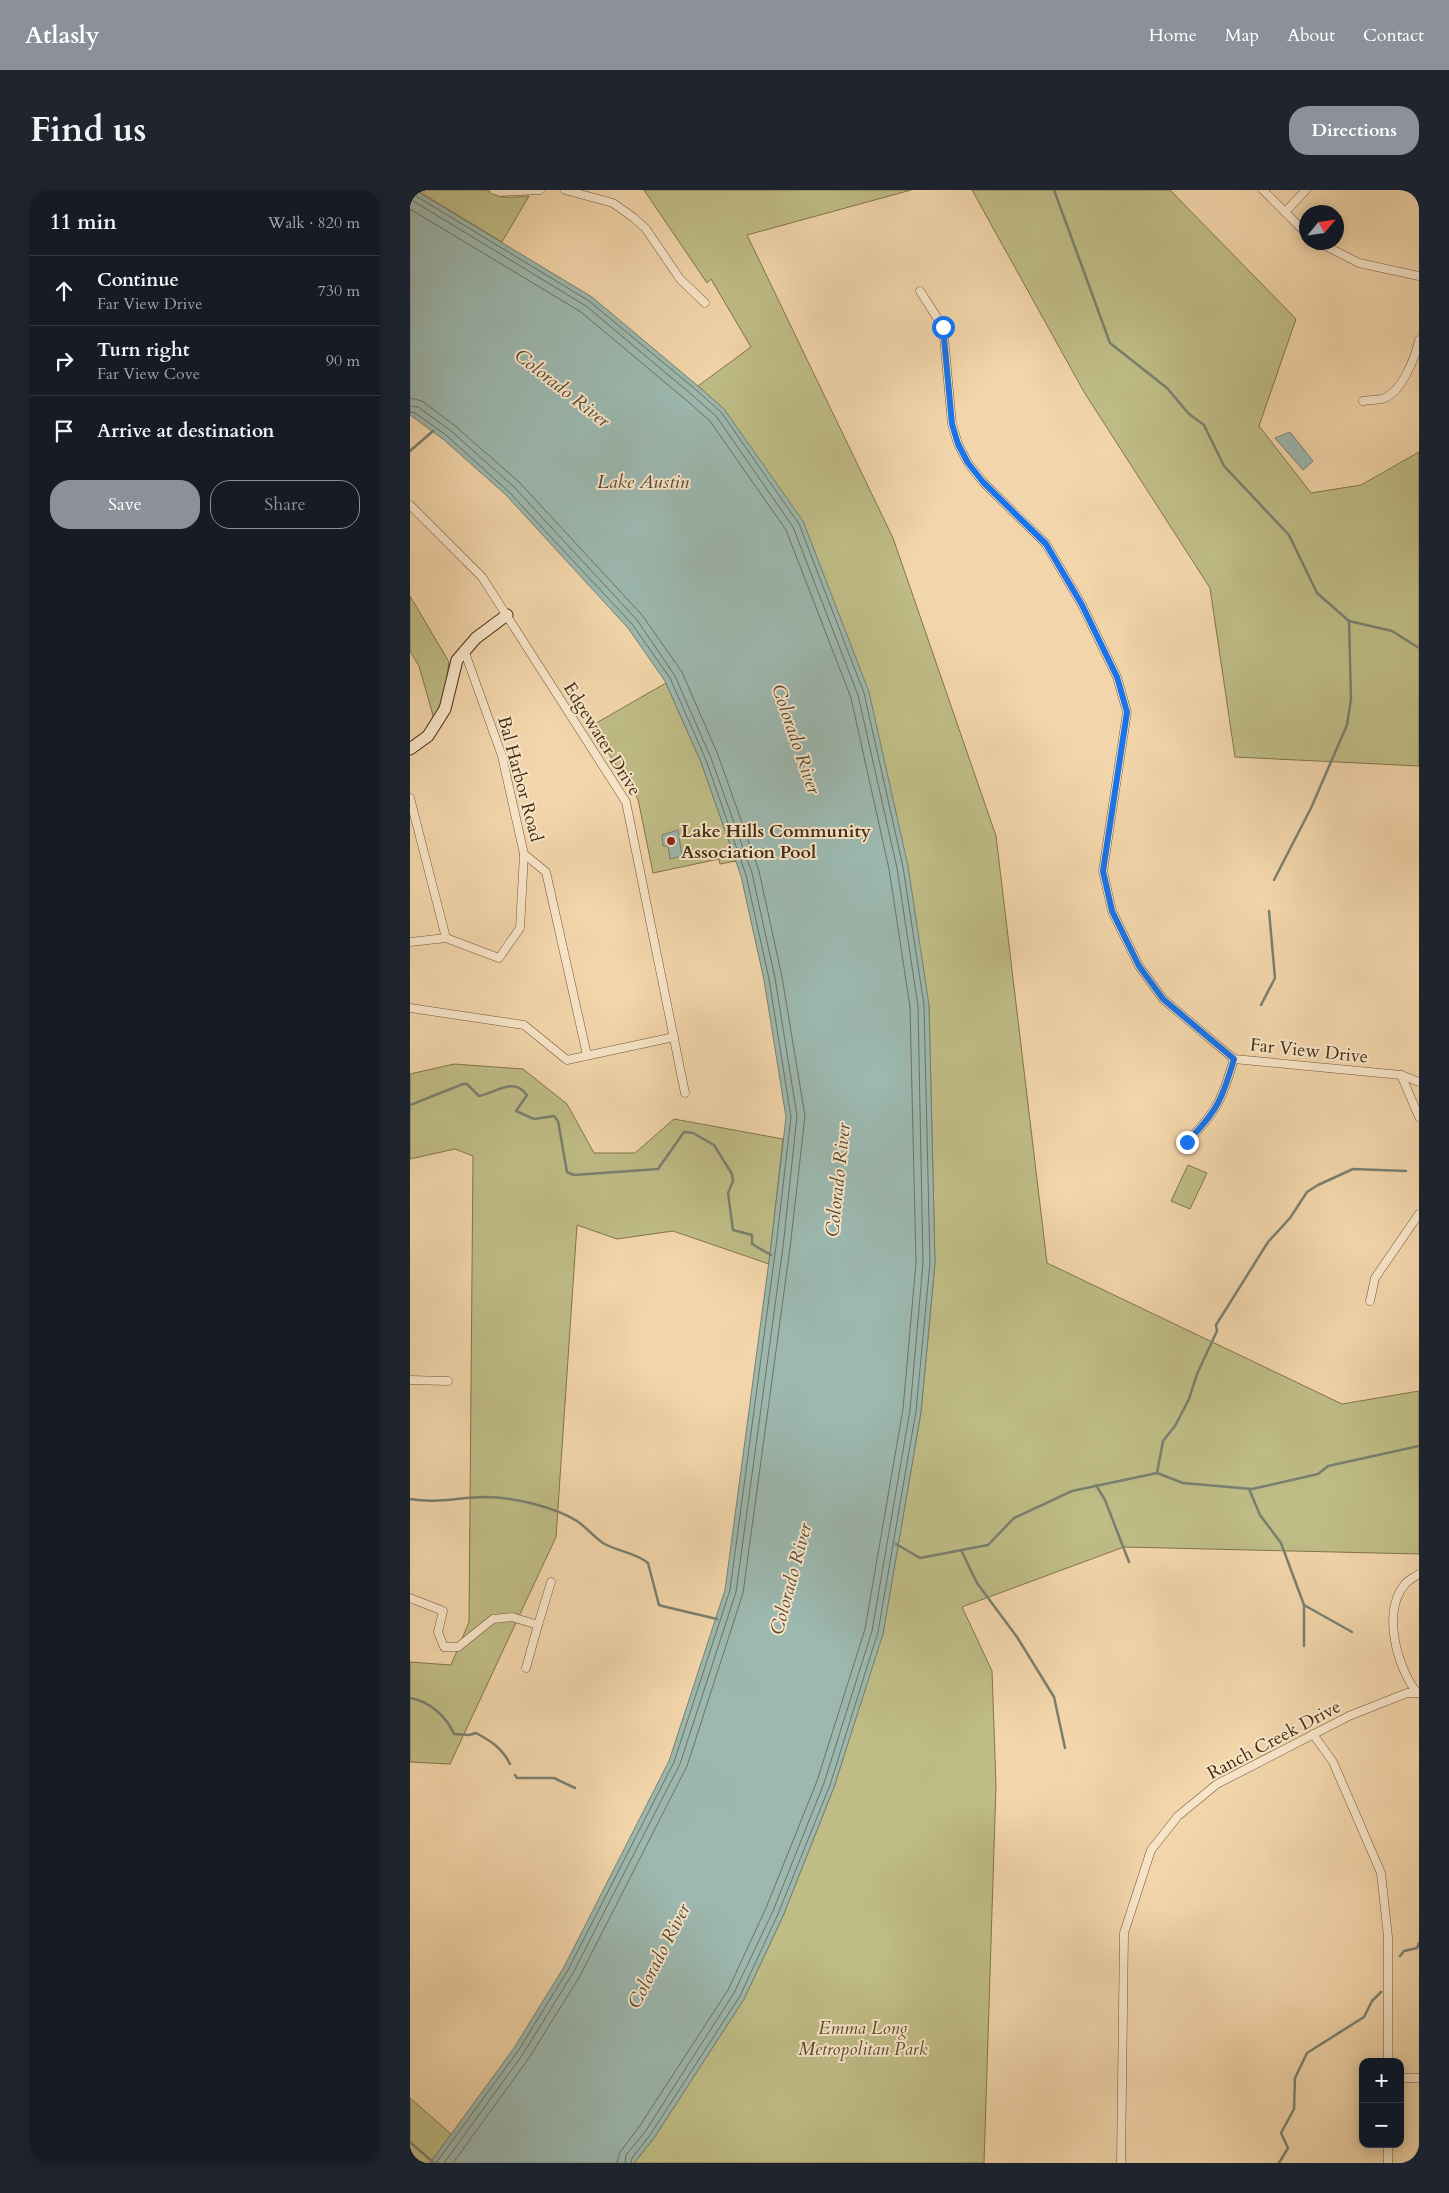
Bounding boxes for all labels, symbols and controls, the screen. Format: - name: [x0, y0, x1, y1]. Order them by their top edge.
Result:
- text: Atlasly: [25, 19, 99, 52]
- text: Home: [1149, 23, 1197, 48]
- text: Map: [1225, 23, 1259, 48]
- text: About: [1287, 23, 1335, 48]
- text: Contact: [1363, 23, 1424, 48]
- text: Find us: [30, 106, 146, 154]
- button: Directions: [1289, 106, 1419, 155]
- north arrow: [1299, 205, 1344, 250]
- text: 11 min: [50, 208, 117, 237]
- text: Walk · 820 m: [268, 212, 360, 234]
- text: Continue: [97, 267, 179, 293]
- icon: ahead: [50, 277, 78, 305]
- text: 730 m: [318, 280, 360, 302]
- text: Far View Drive: [97, 293, 203, 315]
- route start: [932, 316, 955, 339]
- text: Turn right: [97, 337, 189, 363]
- water label: Colorado River: [509, 343, 616, 434]
- icon: right: [50, 347, 78, 375]
- text: 90 m: [326, 350, 360, 372]
- text: Far View Cove: [97, 363, 200, 385]
- icon: arrive: [50, 417, 78, 445]
- text: Arrive at destination: [97, 418, 274, 444]
- water label: Lake Austin: [597, 469, 690, 495]
- button: Save: [50, 480, 200, 529]
- button: Share: [210, 480, 360, 529]
- street label: Edgewater Drive: [557, 677, 647, 801]
- water label: Colorado River: [765, 681, 827, 798]
- street label: Bal Harbor Road: [491, 713, 549, 845]
- place label: Lake Hills Community Association Pool: [681, 819, 872, 865]
- marker: Lake Hills Community Association Pool: [665, 835, 677, 847]
- street label: Far View Drive: [1249, 1032, 1369, 1070]
- water label: Colorado River: [819, 1121, 857, 1238]
- route end: [1176, 1131, 1199, 1154]
- water label: Colorado River: [764, 1520, 819, 1638]
- street label: Ranch Creek Drive: [1203, 1694, 1345, 1786]
- water label: Colorado River: [621, 1898, 697, 2013]
- park label: Emma Long Metropolitan Park: [798, 2016, 928, 2062]
- map controls: [1359, 2058, 1404, 2148]
- button: +: [1359, 2058, 1404, 2103]
- button: −: [1359, 2103, 1404, 2148]

